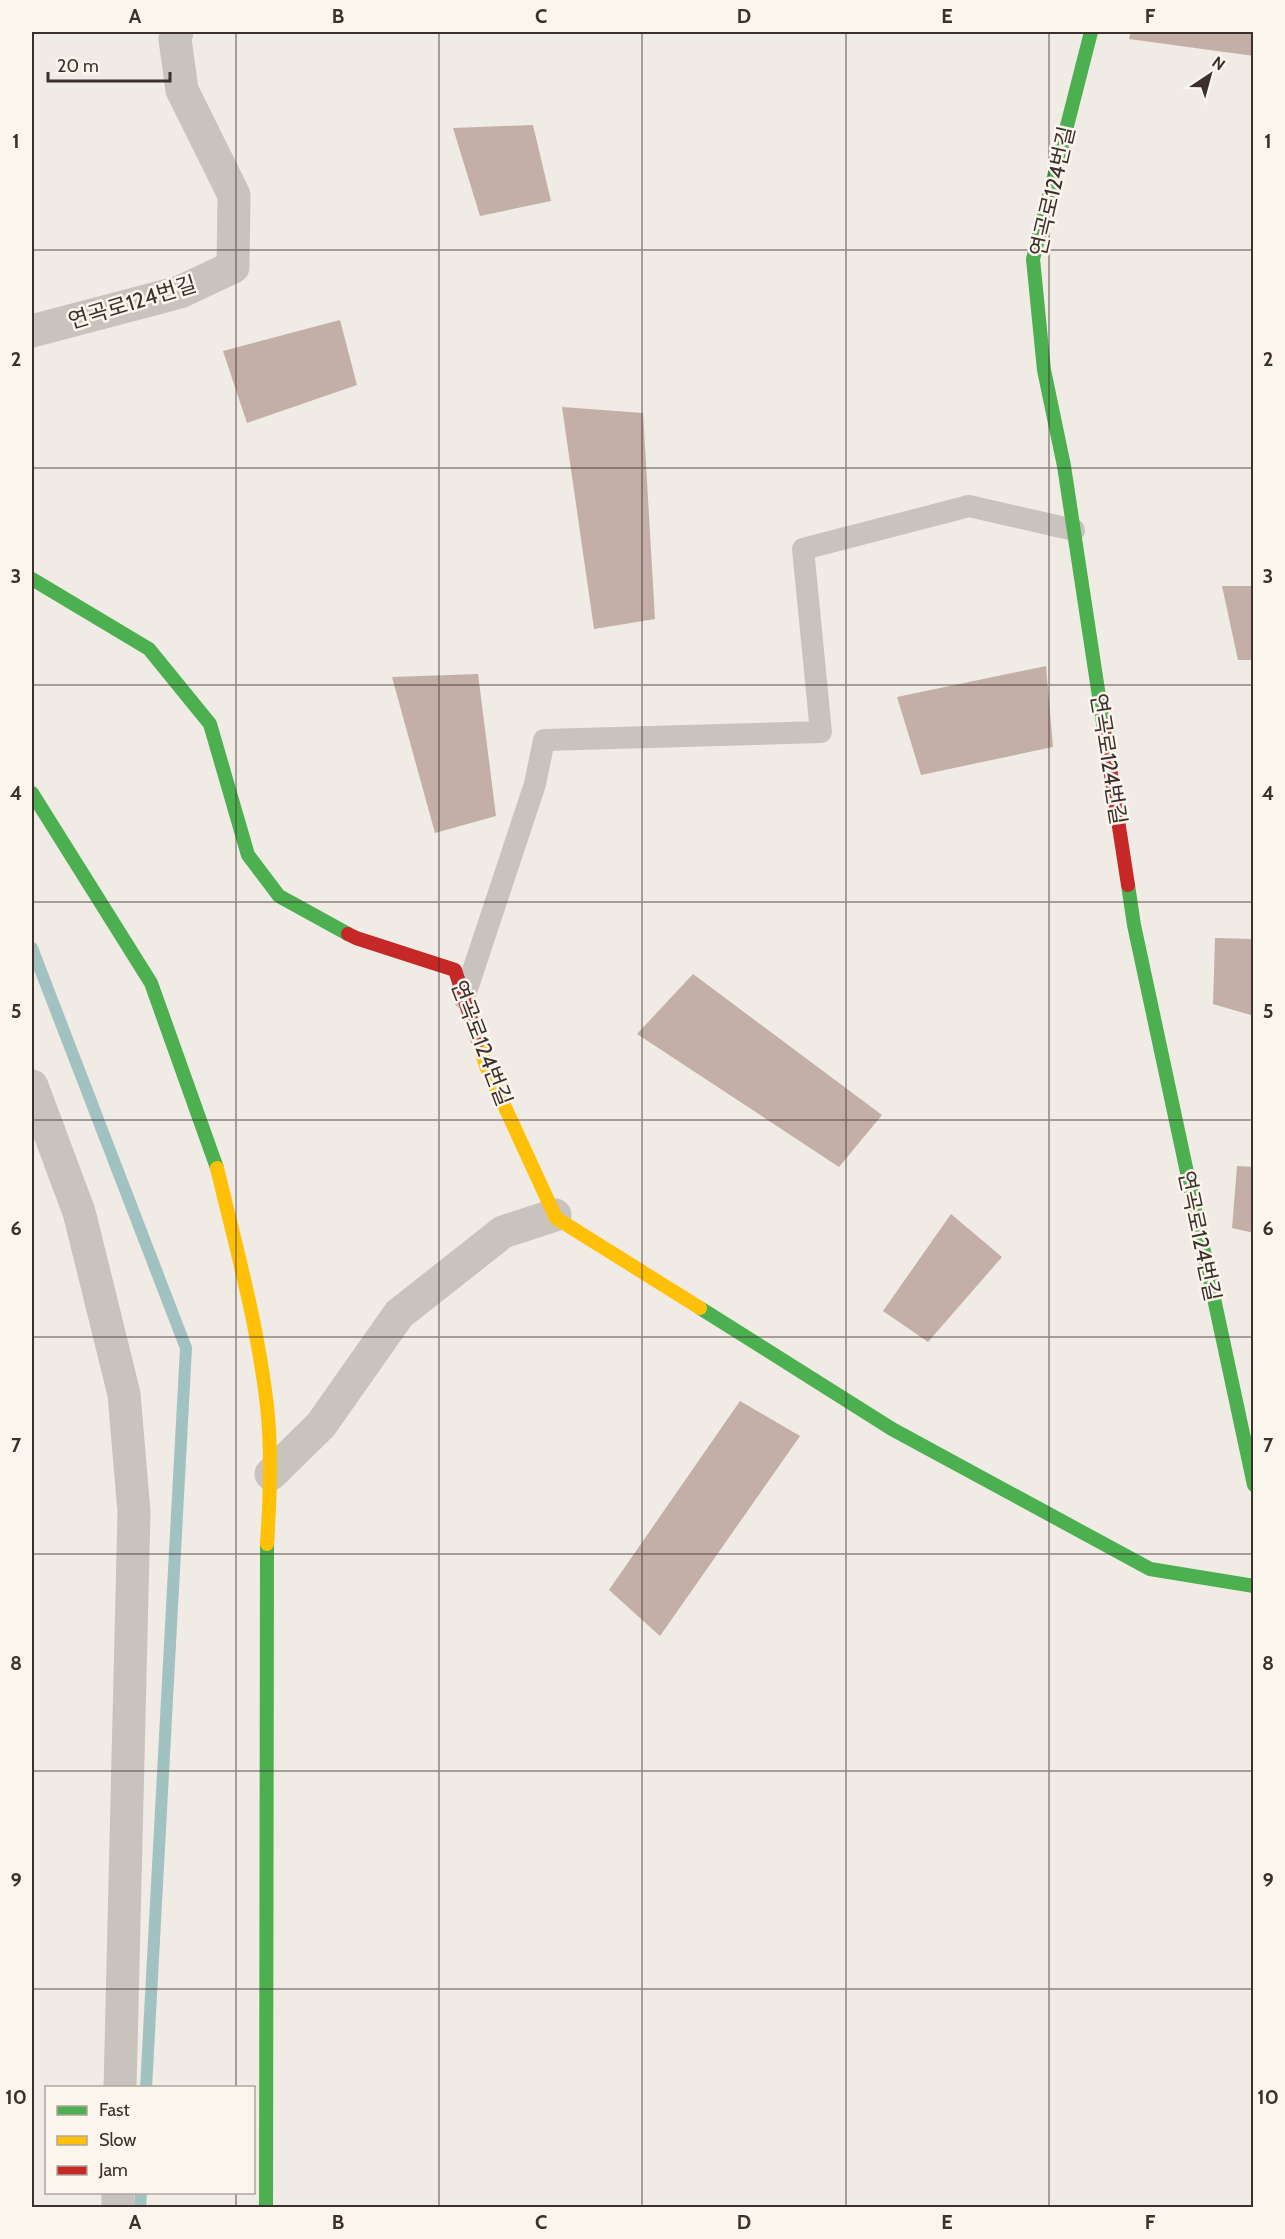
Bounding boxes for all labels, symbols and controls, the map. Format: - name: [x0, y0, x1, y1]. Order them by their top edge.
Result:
- text: A: [129, 4, 142, 28]
- text: B: [332, 4, 344, 28]
- text: C: [535, 4, 547, 28]
- text: D: [737, 4, 751, 28]
- text: E: [941, 4, 953, 28]
- text: F: [1145, 4, 1156, 28]
- scale bar: [48, 45, 170, 83]
- north arrow: [1180, 45, 1240, 105]
- text: N: [1208, 52, 1229, 74]
- text: 20 m: [57, 55, 99, 77]
- street label: 연곡로124번길: [1024, 123, 1081, 259]
- text: 1: [12, 129, 20, 153]
- text: 1: [1264, 129, 1272, 153]
- street label: 연곡로124번길: [65, 270, 200, 335]
- text: 2: [11, 347, 21, 371]
- text: 2: [1263, 347, 1273, 371]
- text: 3: [11, 564, 21, 588]
- text: 3: [1263, 564, 1273, 588]
- street label: 연곡로124번길: [1085, 691, 1132, 827]
- text: 4: [10, 781, 22, 805]
- text: 4: [1262, 781, 1274, 805]
- street label: 연곡로124번길: [445, 976, 518, 1110]
- text: 5: [11, 999, 21, 1023]
- text: 5: [1263, 999, 1273, 1023]
- street label: 연곡로124번길: [1173, 1168, 1227, 1304]
- text: 6: [10, 1216, 22, 1240]
- text: 6: [1262, 1216, 1274, 1240]
- text: 7: [11, 1433, 22, 1457]
- text: 7: [1263, 1433, 1274, 1457]
- text: 8: [10, 1651, 22, 1675]
- text: 8: [1262, 1651, 1274, 1675]
- text: 9: [10, 1868, 22, 1892]
- text: 9: [1262, 1868, 1274, 1892]
- text: 10: [5, 2085, 27, 2109]
- text: 10: [1257, 2085, 1279, 2109]
- legend: [45, 2086, 255, 2194]
- text: Fast: [99, 2099, 130, 2121]
- text: Slow: [99, 2129, 136, 2151]
- text: Jam: [98, 2159, 128, 2181]
- text: A: [129, 2210, 142, 2234]
- text: B: [332, 2210, 344, 2234]
- text: C: [535, 2210, 547, 2234]
- text: D: [737, 2210, 751, 2234]
- text: E: [941, 2210, 953, 2234]
- text: F: [1145, 2210, 1156, 2234]

